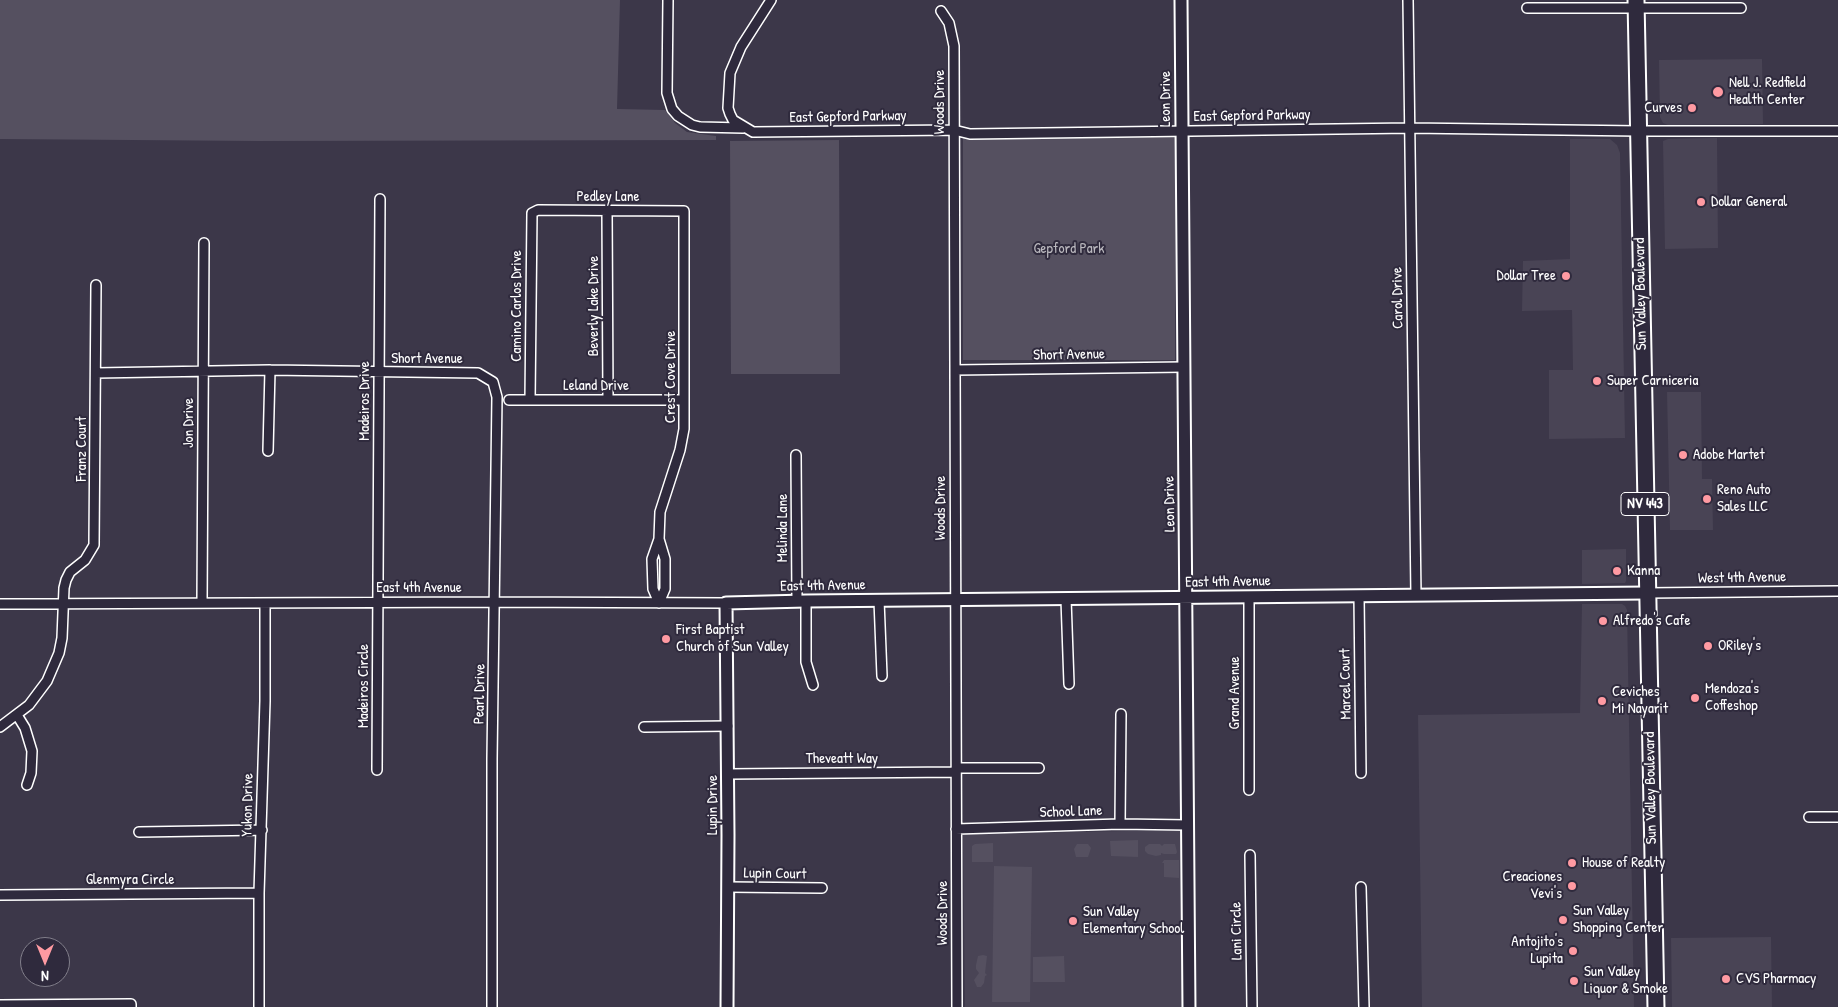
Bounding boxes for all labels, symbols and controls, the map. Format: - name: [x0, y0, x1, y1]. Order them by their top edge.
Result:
- street label: Woods Drive: [931, 70, 949, 134]
- street label: Leon Drive: [1157, 71, 1175, 127]
- place label: Nell J. Redfield Health Center: [1729, 74, 1806, 109]
- marker: Nell J. Redfield Health Center: [1711, 85, 1725, 99]
- place label: Curves: [1644, 99, 1682, 117]
- marker: Curves: [1686, 102, 1698, 114]
- street label: East Gepford Parkway: [1193, 106, 1311, 126]
- street label: East Gepford Parkway: [789, 107, 907, 127]
- street label: Pedley Lane: [577, 188, 639, 206]
- place label: Dollar General: [1711, 193, 1787, 211]
- marker: Dollar General: [1695, 196, 1707, 208]
- street label: Sun Valley Boulevard: [1631, 237, 1651, 351]
- park label: Gepford Park: [1033, 240, 1105, 258]
- street label: Camino Carlos Drive: [508, 250, 526, 362]
- street label: Beverly Lake Drive: [585, 256, 603, 356]
- street label: Carol Drive: [1388, 267, 1408, 329]
- place label: Dollar Tree: [1497, 267, 1556, 285]
- marker: Dollar Tree: [1560, 270, 1572, 282]
- street label: Crest Cove Drive: [662, 331, 680, 423]
- street label: Short Avenue: [1033, 345, 1105, 365]
- street label: Short Avenue: [391, 350, 463, 368]
- street label: Madeiros Drive: [356, 361, 374, 441]
- place label: Super Carniceria: [1607, 372, 1698, 390]
- marker: Super Carniceria: [1591, 375, 1603, 387]
- street label: Leland Drive: [563, 377, 629, 395]
- street label: Jon Drive: [180, 398, 198, 448]
- street label: Franz Court: [73, 416, 91, 482]
- place label: Adobe Martet: [1693, 446, 1765, 464]
- marker: Adobe Martet: [1677, 449, 1689, 461]
- street label: Woods Drive: [932, 476, 950, 540]
- street label: Leon Drive: [1161, 476, 1179, 532]
- place label: Reno Auto Sales LLC: [1717, 481, 1771, 516]
- road number: NV 443: [1621, 492, 1669, 516]
- marker: Reno Auto Sales LLC: [1701, 493, 1713, 505]
- street label: Melinda Lane: [774, 494, 792, 562]
- place label: Kanna: [1627, 562, 1660, 580]
- marker: Kanna: [1611, 565, 1623, 577]
- street label: West 4th Avenue: [1698, 568, 1786, 588]
- street label: East 4th Avenue: [1185, 572, 1271, 592]
- street label: East 4th Avenue: [780, 576, 866, 596]
- street label: East 4th Avenue: [376, 579, 462, 597]
- place label: Alfredo's Cafe: [1613, 612, 1690, 630]
- marker: Alfredo's Cafe: [1597, 615, 1609, 627]
- place label: First Baptist Church of Sun Valley: [676, 621, 789, 656]
- marker: First Baptist Church of Sun Valley: [660, 633, 672, 645]
- place label: ORiley's: [1718, 637, 1761, 655]
- marker: ORiley's: [1702, 640, 1714, 652]
- street label: Madeiros Circle: [355, 644, 373, 728]
- street label: Marcel Court: [1336, 648, 1356, 720]
- street label: Grand Avenue: [1226, 657, 1244, 729]
- street label: Pearl Drive: [470, 664, 490, 724]
- place label: Mendoza's Coffeshop: [1705, 680, 1759, 715]
- place label: Ceviches Mi Nayarit: [1612, 683, 1668, 718]
- marker: Mendoza's Coffeshop: [1689, 692, 1701, 704]
- marker: Ceviches Mi Nayarit: [1596, 695, 1608, 707]
- street label: Sun Valley Boulevard: [1641, 731, 1661, 845]
- street label: Theveatt Way: [806, 750, 878, 768]
- street label: Yukon Drive: [238, 773, 258, 837]
- street label: Lupin Drive: [704, 775, 722, 835]
- street label: School Lane: [1039, 802, 1103, 822]
- place label: House of Realty: [1582, 854, 1665, 872]
- marker: House of Realty: [1566, 857, 1578, 869]
- street label: Lupin Court: [743, 864, 807, 884]
- place label: Creaciones Vevi's: [1502, 868, 1562, 903]
- street label: Glenmyra Circle: [86, 871, 174, 889]
- marker: Creaciones Vevi's: [1566, 880, 1578, 892]
- street label: Woods Drive: [934, 881, 952, 945]
- street label: Lani Circle: [1227, 902, 1247, 960]
- place label: Sun Valley Shopping Center: [1573, 902, 1663, 937]
- place label: Sun Valley Elementary School: [1083, 903, 1184, 938]
- marker: Sun Valley Shopping Center: [1557, 914, 1569, 926]
- marker: Sun Valley Elementary School: [1067, 915, 1079, 927]
- place label: Antojito's Lupita: [1511, 933, 1563, 968]
- north arrow: [20, 937, 70, 987]
- marker: Antojito's Lupita: [1567, 945, 1579, 957]
- place label: Sun Valley Liquor & Smoke: [1584, 963, 1668, 998]
- text: N: [41, 967, 49, 986]
- place label: CVS Pharmacy: [1736, 970, 1816, 988]
- marker: CVS Pharmacy: [1720, 973, 1732, 985]
- marker: Sun Valley Liquor & Smoke: [1568, 975, 1580, 987]

